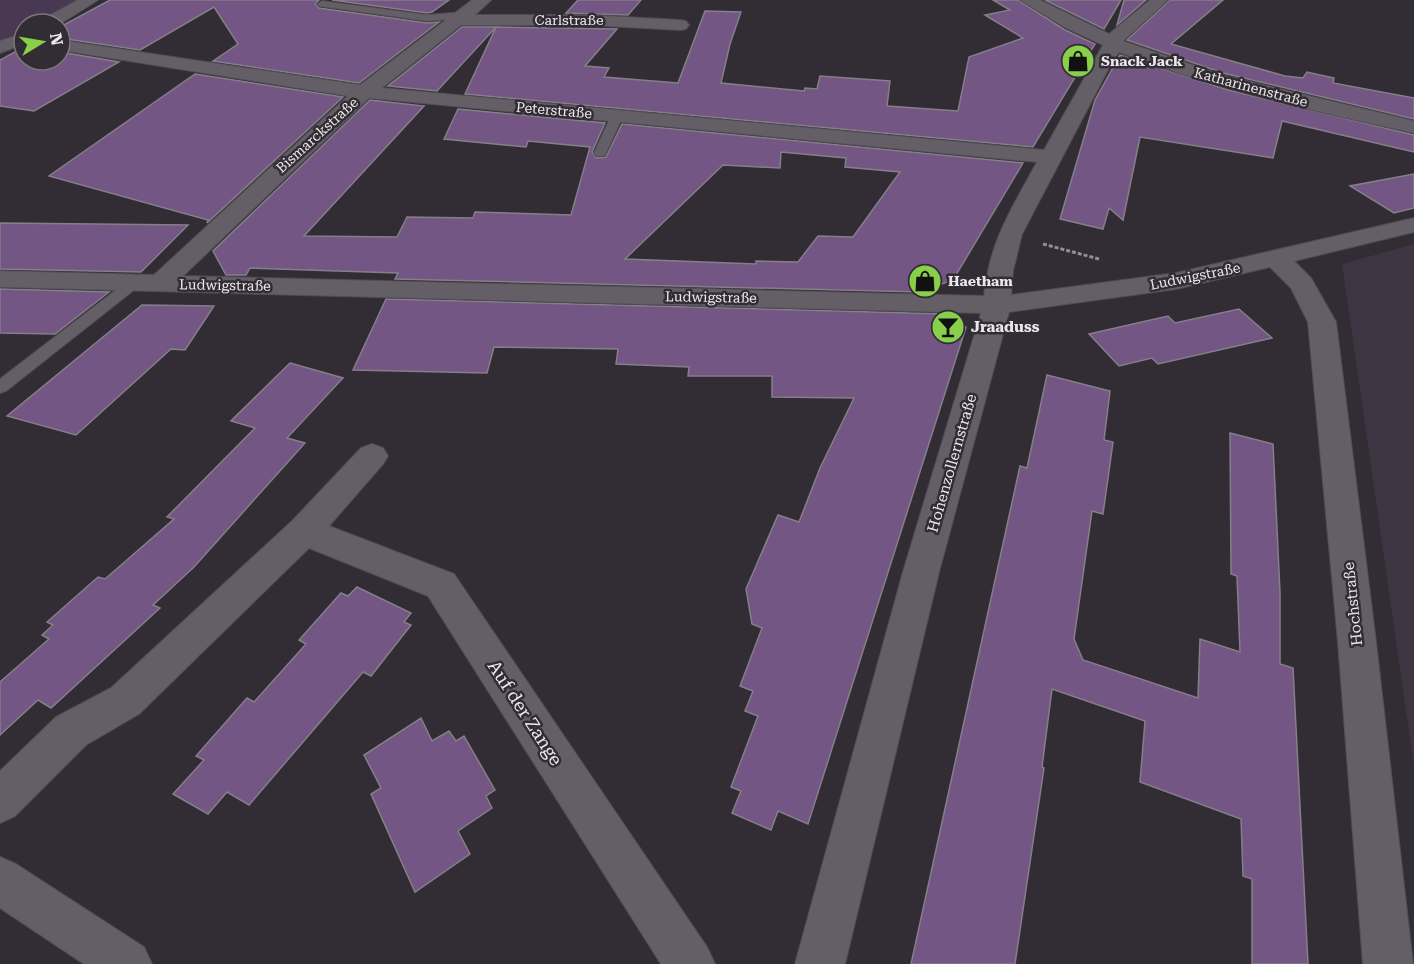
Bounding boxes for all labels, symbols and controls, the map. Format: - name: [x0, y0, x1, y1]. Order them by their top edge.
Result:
- north arrow: [12, 12, 72, 72]
- street label: Carlstraße: [534, 12, 604, 28]
- text: N: [46, 31, 67, 47]
- shop icon: Snack Jack: [1060, 43, 1096, 79]
- place label: Snack Jack: [1101, 53, 1183, 69]
- street label: Katharinenstraße: [1193, 64, 1310, 110]
- street label: Bismarckstraße: [273, 94, 361, 176]
- street label: Peterstraße: [515, 99, 593, 121]
- street label: Ludwigstraße: [1148, 259, 1242, 293]
- shop icon: Haetham: [907, 263, 943, 299]
- place label: Haetham: [948, 273, 1013, 289]
- street label: Ludwigstraße: [179, 276, 271, 294]
- street label: Ludwigstraße: [665, 288, 757, 306]
- bar icon: Jraaduss: [930, 309, 966, 345]
- place label: Jraaduss: [971, 318, 1040, 336]
- street label: Hohenzollernstraße: [924, 392, 980, 534]
- street label: Hochstraße: [1340, 561, 1366, 647]
- street label: Auf der Zange: [484, 656, 567, 769]

